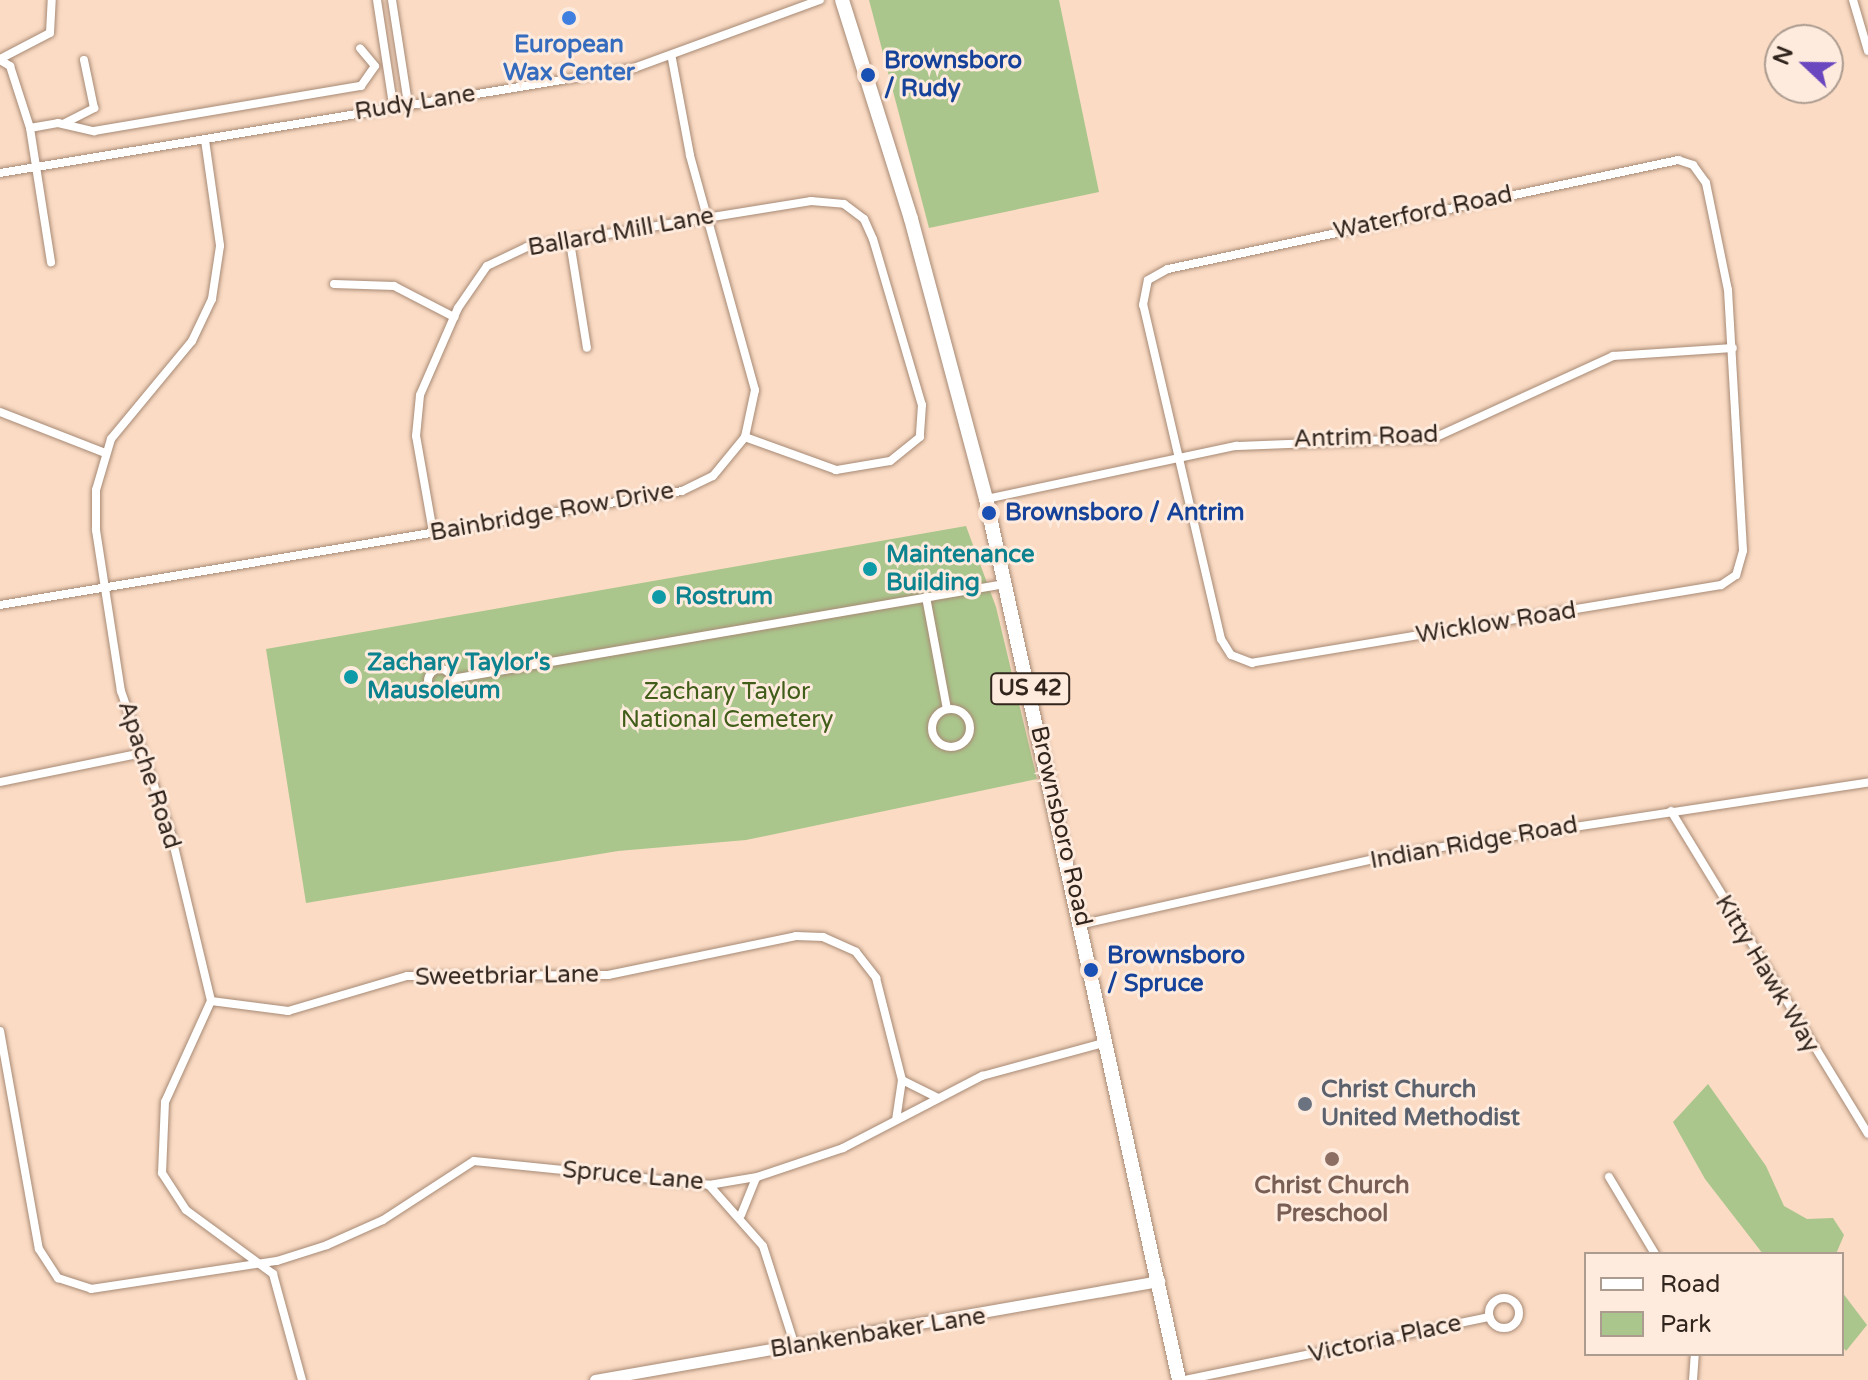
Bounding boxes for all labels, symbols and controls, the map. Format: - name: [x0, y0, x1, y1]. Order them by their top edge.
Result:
- marker: European Wax Center: [560, 9, 578, 27]
- north arrow: [1764, 24, 1844, 104]
- place label: European Wax Center: [503, 31, 635, 87]
- text: N: [1768, 43, 1799, 69]
- place label: Brownsboro / Rudy: [884, 47, 1022, 103]
- marker: Brownsboro / Rudy: [859, 66, 877, 84]
- street label: Rudy Lane: [353, 79, 477, 127]
- street label: Waterford Road: [1331, 180, 1515, 246]
- street label: Ballard Mill Lane: [526, 201, 716, 263]
- street label: Antrim Road: [1293, 420, 1439, 454]
- street label: Bainbridge Row Drive: [428, 476, 676, 548]
- place label: Brownsboro / Antrim: [1005, 499, 1245, 527]
- marker: Brownsboro / Antrim: [980, 504, 998, 522]
- place label: Maintenance Building: [886, 541, 1035, 597]
- marker: Maintenance Building: [861, 560, 879, 578]
- place label: Rostrum: [675, 583, 773, 611]
- marker: Rostrum: [650, 588, 668, 606]
- street label: Wicklow Road: [1414, 596, 1578, 650]
- place label: Zachary Taylor's Mausoleum: [367, 649, 550, 705]
- marker: Zachary Taylor's Mausoleum: [342, 668, 360, 686]
- road number: US 42: [990, 671, 1070, 707]
- park label: Zachary Taylor National Cemetery: [621, 678, 833, 734]
- street label: Apache Road: [112, 697, 186, 853]
- street label: Brownsboro Road: [1024, 723, 1098, 929]
- street label: Indian Ridge Road: [1368, 811, 1580, 875]
- street label: Kitty Hawk Way: [1709, 890, 1825, 1058]
- place label: Brownsboro / Spruce: [1107, 942, 1245, 998]
- street label: Sweetbriar Lane: [415, 960, 599, 992]
- marker: Brownsboro / Spruce: [1082, 961, 1100, 979]
- place label: Christ Church United Methodist: [1321, 1076, 1520, 1132]
- marker: Christ Church United Methodist: [1296, 1095, 1314, 1113]
- marker: Christ Church Preschool: [1323, 1150, 1341, 1168]
- street label: Spruce Lane: [561, 1155, 705, 1197]
- place label: Christ Church Preschool: [1254, 1172, 1410, 1228]
- legend: [1584, 1252, 1844, 1356]
- text: Road: [1660, 1270, 1720, 1299]
- street label: Blankenbaker Lane: [768, 1302, 988, 1364]
- street label: Victoria Place: [1306, 1309, 1464, 1369]
- text: Park: [1660, 1310, 1711, 1339]

